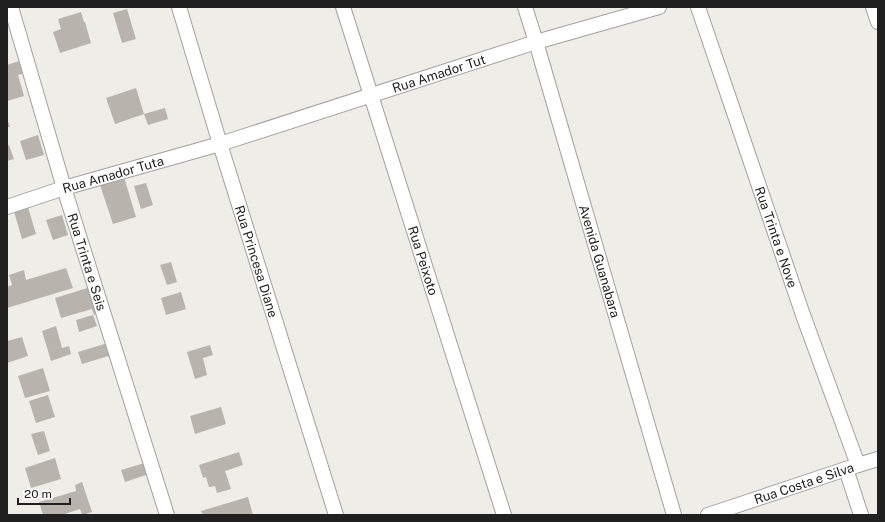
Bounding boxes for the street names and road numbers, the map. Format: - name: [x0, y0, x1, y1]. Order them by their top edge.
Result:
- street label: Rua Amador Tut: [390, 51, 487, 95]
- street label: Rua Amador Tuta: [61, 153, 165, 196]
- street label: Rua Trinta e Nove: [752, 184, 801, 290]
- street label: Avenida Guanabara: [576, 203, 624, 319]
- street label: Rua Princesa Diane: [232, 204, 281, 319]
- street label: Rua Trinta e Seis: [65, 211, 110, 312]
- street label: Rua Peixoto: [405, 224, 441, 297]
- street label: Rua Costa e Silva: [752, 459, 856, 507]

